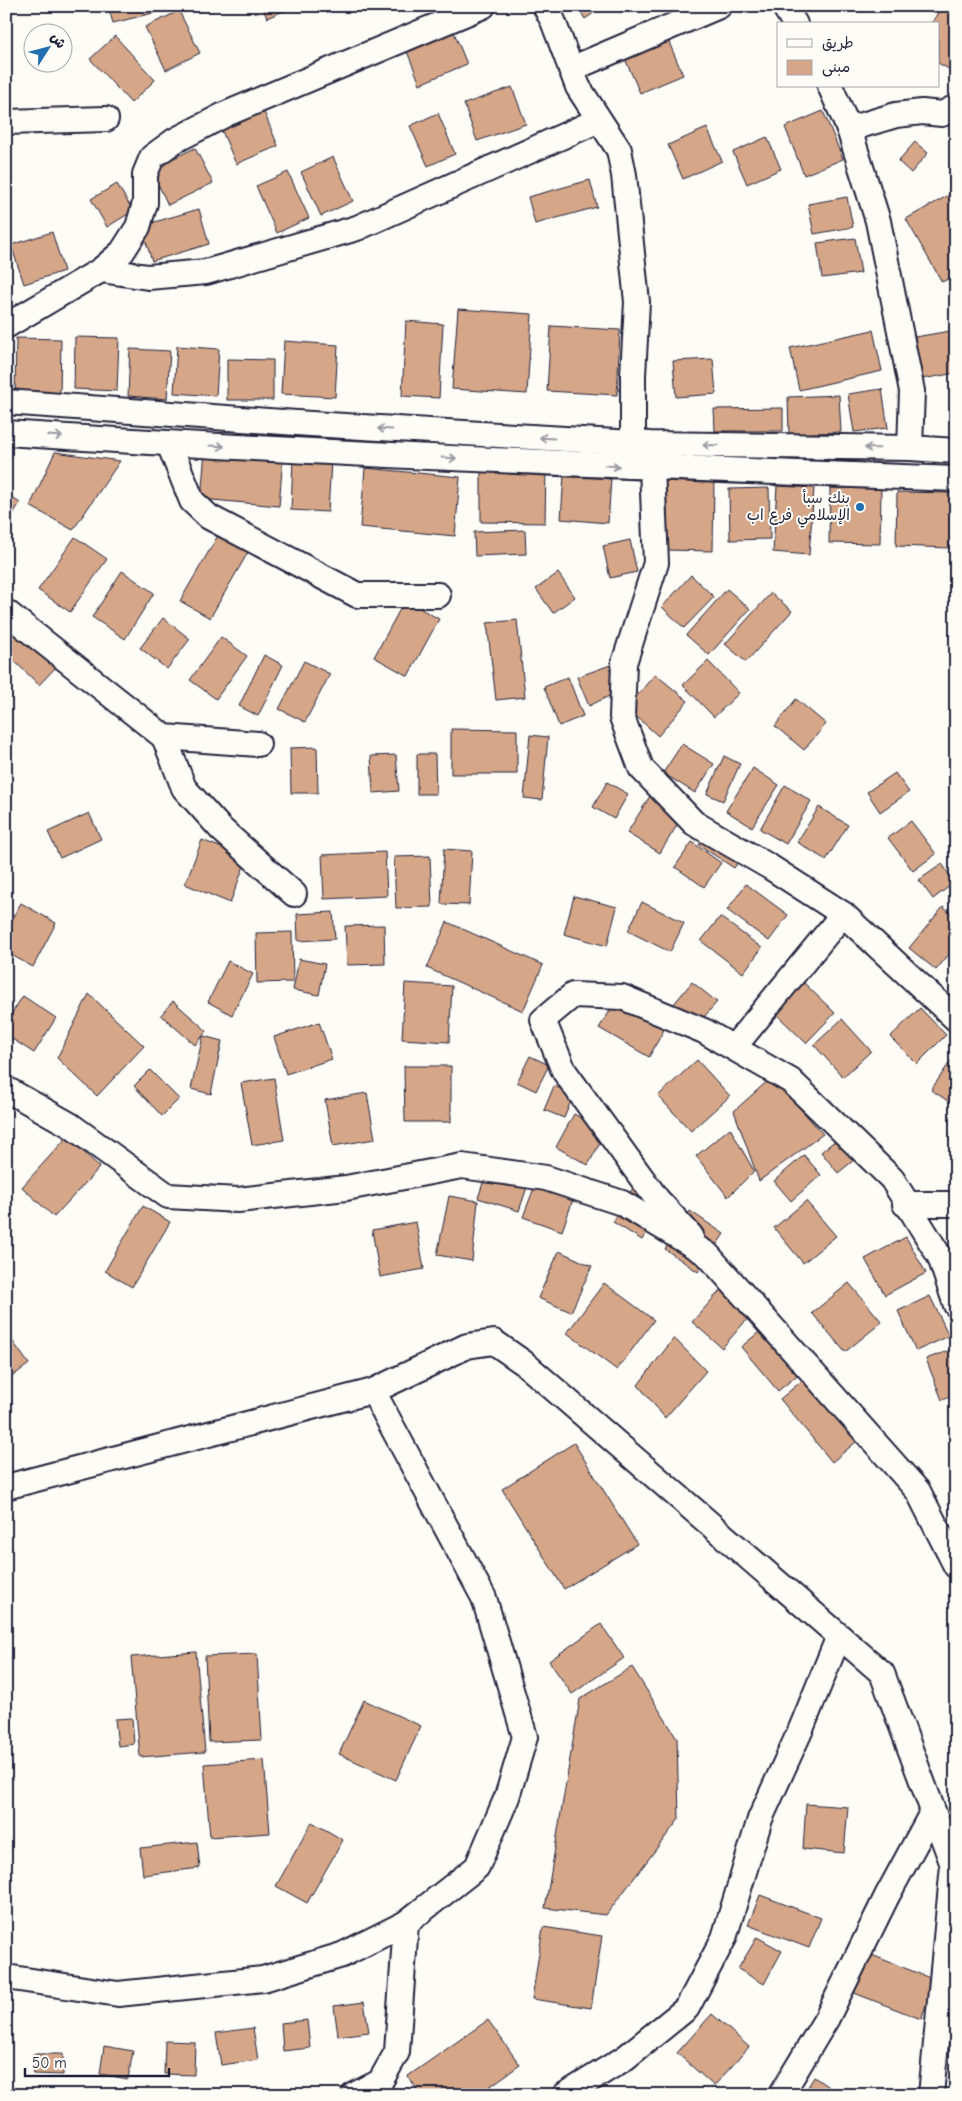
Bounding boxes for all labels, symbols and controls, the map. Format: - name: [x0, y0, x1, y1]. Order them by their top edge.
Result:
- north arrow: [22, 22, 72, 72]
- legend: [777, 22, 940, 88]
- text: ش: [47, 29, 70, 52]
- text: طريق: [822, 34, 854, 52]
- text: مبنى: [822, 58, 850, 77]
- one-way arrow: [377, 424, 393, 433]
- one-way arrow: [47, 431, 63, 441]
- one-way arrow: [540, 434, 556, 443]
- one-way arrow: [702, 440, 718, 450]
- one-way arrow: [208, 441, 225, 451]
- one-way arrow: [864, 443, 880, 453]
- one-way arrow: [441, 453, 457, 462]
- one-way arrow: [603, 461, 619, 470]
- place label: بنك سبأ الإسلامي فرع اب: [747, 489, 850, 528]
- marker: بنك سبأ الإسلامي فرع اب: [854, 501, 866, 513]
- scale bar: [25, 2046, 169, 2078]
- text: 50 m: [32, 2054, 67, 2072]

